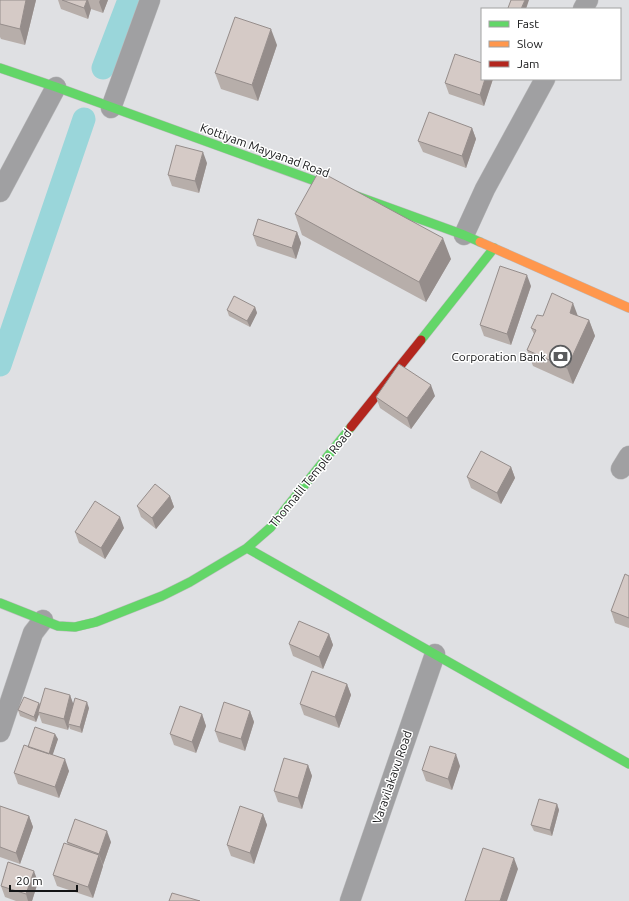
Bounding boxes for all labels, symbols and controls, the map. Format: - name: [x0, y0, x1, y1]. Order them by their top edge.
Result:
- legend: [481, 8, 621, 80]
- text: Fast: [517, 17, 539, 30]
- text: Slow: [517, 37, 543, 50]
- text: Jam: [517, 57, 539, 70]
- street label: Kottiyam Mayyanad Road: [199, 121, 331, 179]
- bank icon: Corporation Bank: [548, 343, 574, 369]
- place label: Corporation Bank: [451, 350, 546, 363]
- street label: Thonnalil Temple Road: [266, 426, 354, 530]
- street label: Varavilakavu Road: [370, 729, 414, 825]
- scale bar: [10, 867, 77, 893]
- text: 20 m: [16, 874, 43, 887]

